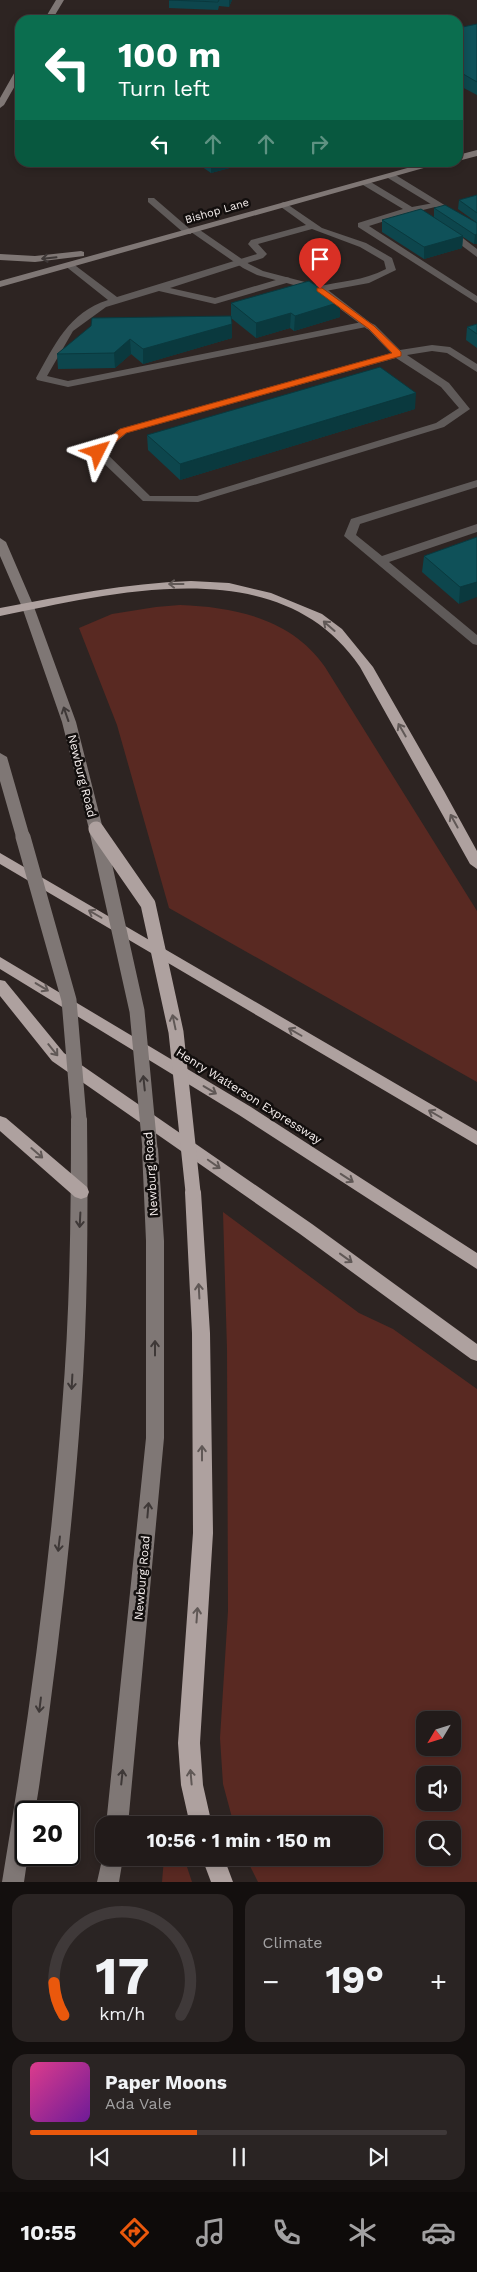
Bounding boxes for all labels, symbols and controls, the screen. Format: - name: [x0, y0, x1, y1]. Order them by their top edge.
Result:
- text: 100 m: [118, 34, 221, 76]
- icon: left: [35, 35, 100, 100]
- text: Turn left: [118, 76, 210, 101]
- icon: left: [146, 130, 174, 158]
- icon: ahead: [199, 130, 227, 158]
- icon: ahead: [252, 130, 280, 158]
- icon: right: [305, 130, 333, 158]
- street label: Bishop Lane: [184, 196, 250, 226]
- pin: [299, 238, 341, 289]
- icon: arrive: [306, 245, 334, 273]
- one-way arrow: [42, 253, 58, 263]
- position arrow: [71, 425, 123, 477]
- one-way arrow: [168, 579, 184, 589]
- one-way arrow: [323, 620, 336, 632]
- one-way arrow: [61, 707, 70, 723]
- one-way arrow: [397, 723, 407, 737]
- street label: Newburg Road: [65, 733, 99, 819]
- one-way arrow: [449, 814, 459, 829]
- one-way arrow: [88, 908, 102, 918]
- one-way arrow: [34, 983, 48, 993]
- one-way arrow: [169, 1015, 178, 1031]
- one-way arrow: [288, 1026, 303, 1036]
- one-way arrow: [47, 1043, 58, 1056]
- street label: Henry Watterson Expressway: [174, 1045, 325, 1147]
- one-way arrow: [139, 1075, 149, 1091]
- one-way arrow: [203, 1086, 217, 1096]
- one-way arrow: [428, 1109, 443, 1119]
- street label: Newburg Road: [141, 1131, 161, 1217]
- one-way arrow: [30, 1148, 43, 1159]
- one-way arrow: [206, 1159, 220, 1169]
- one-way arrow: [340, 1173, 354, 1183]
- one-way arrow: [75, 1212, 84, 1228]
- one-way arrow: [339, 1253, 353, 1263]
- one-way arrow: [194, 1283, 203, 1299]
- one-way arrow: [150, 1340, 160, 1356]
- one-way arrow: [68, 1374, 77, 1390]
- one-way arrow: [197, 1445, 207, 1462]
- one-way arrow: [143, 1503, 153, 1519]
- street label: Newburg Road: [131, 1535, 153, 1621]
- one-way arrow: [54, 1536, 64, 1552]
- one-way arrow: [193, 1608, 202, 1624]
- one-way arrow: [35, 1697, 45, 1713]
- north arrow: [416, 1711, 461, 1756]
- map controls: [416, 1711, 461, 1866]
- button: sound: [416, 1766, 461, 1811]
- one-way arrow: [117, 1769, 127, 1785]
- one-way arrow: [187, 1770, 196, 1786]
- speed limit sign: 20: [15, 1801, 80, 1866]
- button: search: [416, 1821, 461, 1866]
- text: 10:56 · 1 min · 150 m: [147, 1829, 331, 1852]
- text: Climate: [263, 1933, 323, 1952]
- text: 17: [95, 1946, 149, 2007]
- text: 19°: [325, 1958, 384, 2002]
- text: −: [263, 1965, 279, 1998]
- text: +: [430, 1965, 447, 1998]
- text: km/h: [99, 2003, 145, 2024]
- text: Paper Moons: [105, 2071, 227, 2094]
- text: Ada Vale: [105, 2094, 172, 2113]
- icon: previous: [86, 2143, 114, 2171]
- icon: pause: [225, 2143, 253, 2171]
- icon: next: [364, 2143, 392, 2171]
- icon: directions: [117, 2215, 152, 2250]
- icon: music: [193, 2215, 228, 2250]
- icon: phone: [269, 2215, 304, 2250]
- icon: climate: [345, 2215, 380, 2250]
- icon: car: [421, 2215, 456, 2250]
- text: 10:55: [21, 2220, 76, 2245]

